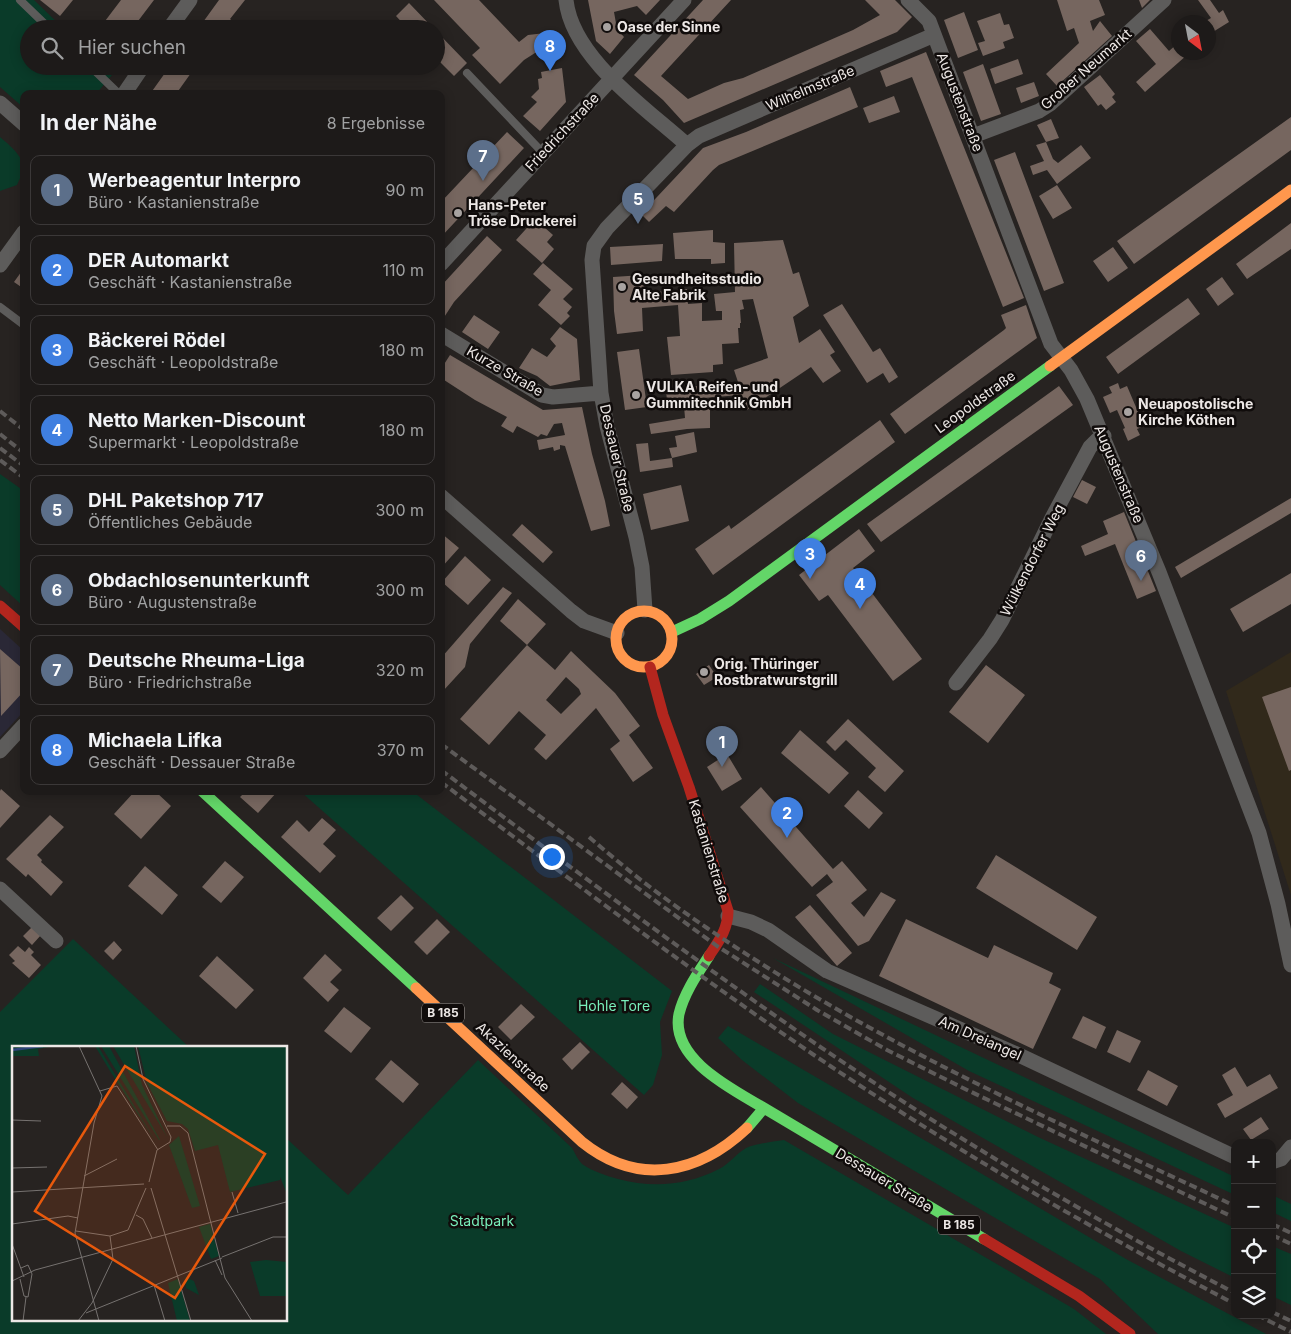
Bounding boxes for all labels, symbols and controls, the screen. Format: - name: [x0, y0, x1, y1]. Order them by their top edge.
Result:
- north arrow: [1171, 15, 1216, 60]
- place label: Oase der Sinne: [617, 18, 720, 35]
- search box: [20, 20, 445, 75]
- marker: Oase der Sinne: [601, 21, 613, 33]
- street label: Großer Neumarkt: [1037, 24, 1135, 113]
- pin: 8: [534, 30, 566, 71]
- icon: search: [38, 34, 66, 62]
- text: Hier suchen: [78, 36, 186, 59]
- street label: Augustenstraße: [934, 50, 987, 154]
- street label: Wilhelmstraße: [763, 61, 857, 114]
- street label: Friedrichstraße: [521, 89, 602, 174]
- text: In der Nähe: [40, 110, 157, 135]
- text: 8 Ergebnisse: [327, 113, 425, 133]
- pin: 7: [467, 140, 499, 181]
- text: Werbeagentur Interpro: [88, 169, 301, 192]
- text: 1: [54, 180, 60, 200]
- text: 90 m: [385, 180, 424, 200]
- pin: 5: [622, 183, 654, 224]
- text: Büro · Kastanienstraße: [88, 192, 259, 212]
- place label: Hans-Peter Tröse Druckerei: [468, 196, 577, 229]
- marker: Hans-Peter Tröse Druckerei: [452, 207, 464, 219]
- text: DER Automarkt: [88, 249, 229, 272]
- text: 2: [52, 260, 62, 280]
- text: 110 m: [382, 260, 424, 280]
- place label: Gesundheitsstudio Alte Fabrik: [632, 270, 762, 303]
- text: Geschäft · Kastanienstraße: [88, 272, 292, 292]
- marker: Gesundheitsstudio Alte Fabrik: [616, 281, 628, 293]
- text: Bäckerei Rödel: [88, 329, 225, 352]
- text: 3: [52, 340, 62, 360]
- text: 180 m: [379, 340, 424, 360]
- street label: Kurze Straße: [464, 342, 547, 399]
- text: Geschäft · Leopoldstraße: [88, 352, 278, 372]
- street label: Leopoldstraße: [931, 367, 1018, 436]
- place label: VULKA Reifen- und Gummitechnik GmbH: [646, 378, 791, 411]
- marker: VULKA Reifen- und Gummitechnik GmbH: [630, 389, 642, 401]
- place label: Neuapostolische Kirche Köthen: [1138, 395, 1253, 428]
- street label: Dessauer Straße: [597, 402, 638, 513]
- marker: Neuapostolische Kirche Köthen: [1122, 406, 1134, 418]
- text: Netto Marken-Discount: [88, 409, 305, 432]
- text: 4: [52, 420, 62, 440]
- text: 180 m: [379, 420, 424, 440]
- street label: Augustenstraße: [1091, 422, 1148, 525]
- text: Supermarkt · Leopoldstraße: [88, 432, 299, 452]
- text: DHL Paketshop 717: [88, 489, 264, 512]
- text: 5: [52, 500, 62, 520]
- text: 300 m: [375, 500, 424, 520]
- street label: Wülkendorfer Weg: [996, 501, 1067, 619]
- text: Öffentliches Gebäude: [88, 512, 252, 532]
- pin: 3: [794, 538, 826, 579]
- pin: 6: [1125, 540, 1157, 581]
- pin: 4: [844, 568, 876, 609]
- text: Obdachlosenunterkunft: [88, 569, 309, 592]
- text: 6: [52, 580, 62, 600]
- text: 300 m: [375, 580, 424, 600]
- text: Büro · Augustenstraße: [88, 592, 257, 612]
- text: Deutsche Rheuma-Liga: [88, 649, 305, 672]
- place label: Orig. Thüringer Rostbratwurstgrill: [714, 655, 838, 688]
- text: 7: [52, 660, 62, 680]
- text: 320 m: [376, 660, 424, 680]
- marker: Orig. Thüringer Rostbratwurstgrill: [698, 666, 710, 678]
- text: Büro · Friedrichstraße: [88, 672, 252, 692]
- pin: 1: [706, 726, 738, 767]
- text: Michaela Lifka: [88, 729, 222, 752]
- text: 8: [52, 740, 62, 760]
- text: 370 m: [377, 740, 424, 760]
- text: Geschäft · Dessauer Straße: [88, 752, 295, 772]
- street label: Kastanienstraße: [686, 797, 733, 905]
- pin: 2: [771, 797, 803, 838]
- your location: [539, 844, 565, 870]
- park label: Hohle Tore: [578, 997, 650, 1014]
- road number: B 185: [422, 1004, 464, 1022]
- street label: Am Dreiangel: [936, 1012, 1024, 1063]
- street label: Akazienstraße: [473, 1018, 554, 1095]
- inset map: [12, 1046, 288, 1322]
- map controls: [1231, 1139, 1276, 1319]
- button: +: [1231, 1139, 1276, 1184]
- street label: Dessauer Straße: [833, 1144, 936, 1215]
- button: −: [1231, 1184, 1276, 1229]
- park label: Stadtpark: [450, 1212, 515, 1229]
- road number: B 185: [938, 1216, 980, 1234]
- button: locate: [1231, 1229, 1276, 1274]
- button: layers: [1231, 1274, 1276, 1319]

